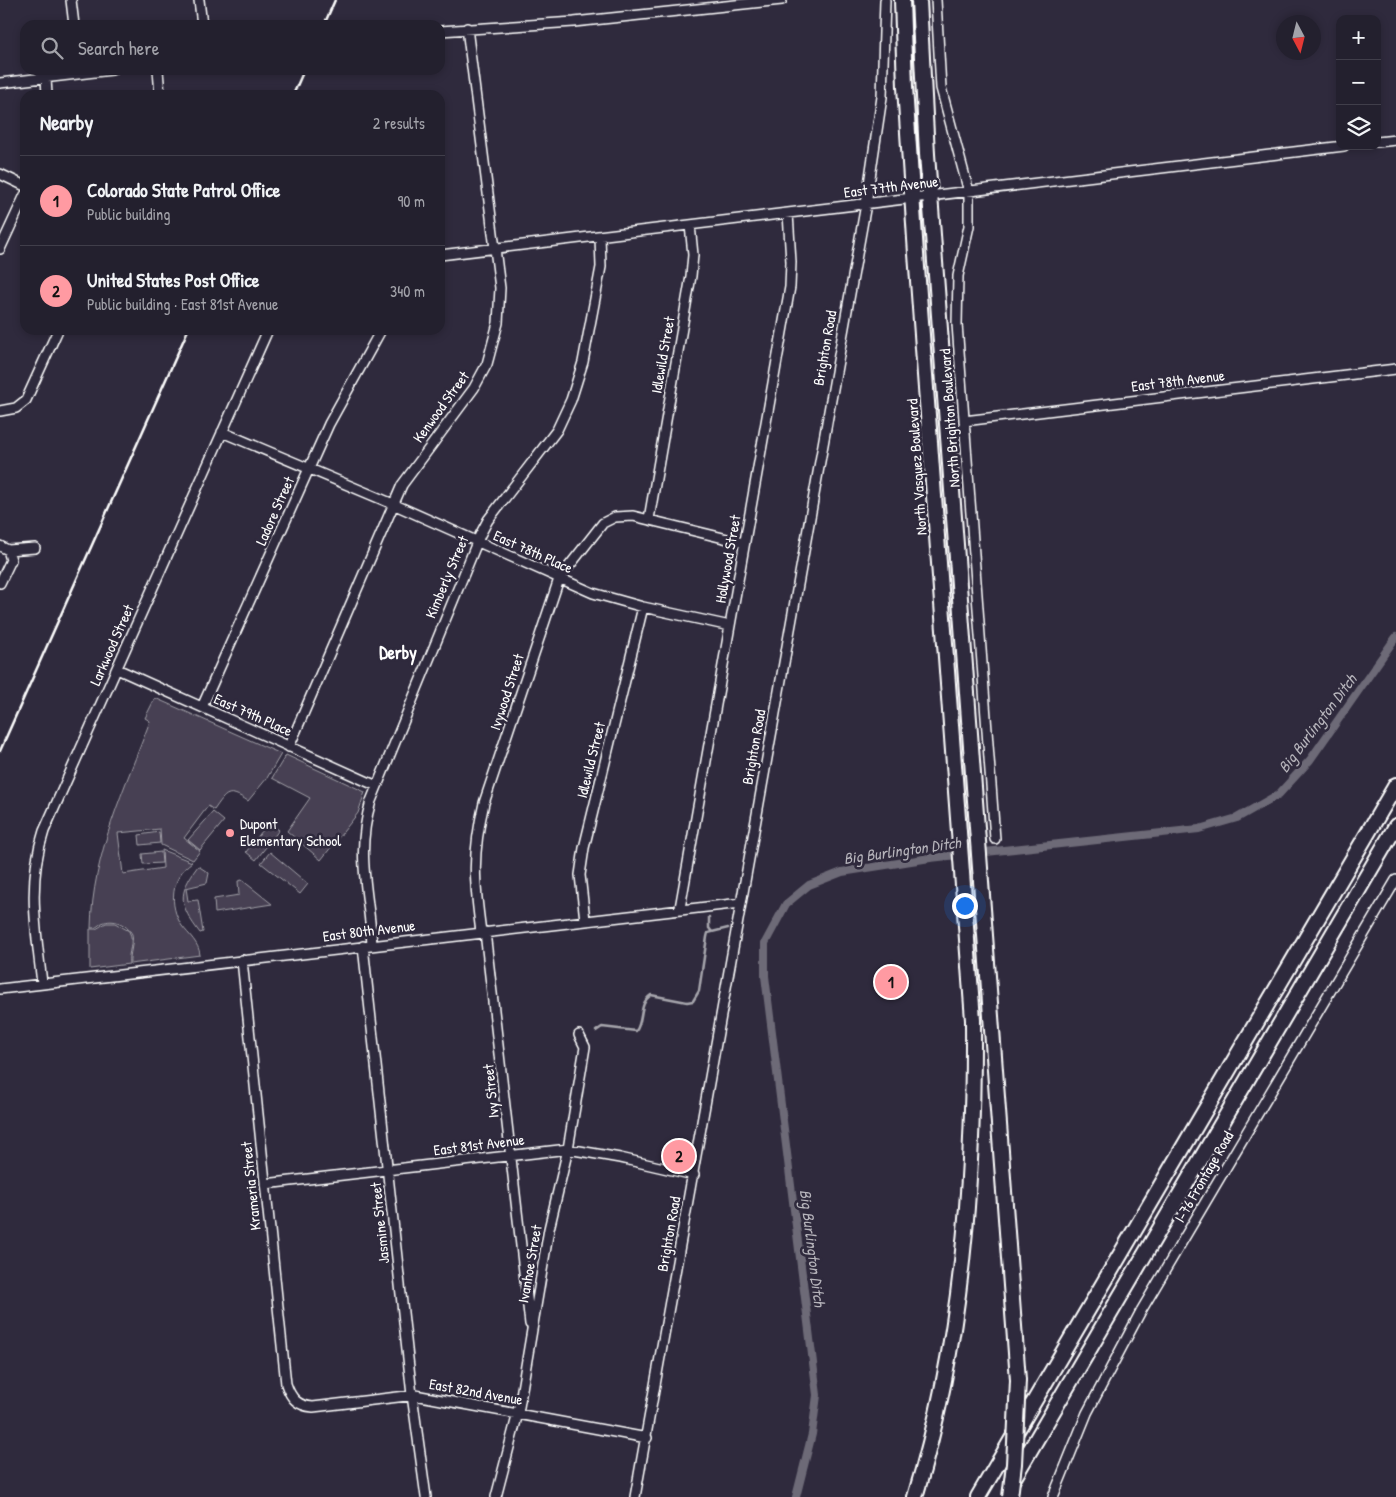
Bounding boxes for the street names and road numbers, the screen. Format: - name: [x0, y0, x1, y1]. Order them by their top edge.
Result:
- street label: East 77th Avenue: [843, 170, 939, 203]
- street label: Brighton Road: [808, 309, 841, 387]
- street label: Idlewild Street: [645, 314, 680, 395]
- street label: North Brighton Boulevard: [934, 348, 965, 488]
- street label: East 78th Avenue: [1130, 364, 1226, 397]
- street label: Kenwood Street: [407, 366, 474, 447]
- street label: North Vasquez Boulevard: [901, 398, 932, 536]
- street label: Ladore Street: [250, 472, 299, 549]
- street label: Hollywood Street: [709, 512, 746, 605]
- street label: East 78th Place: [490, 525, 576, 578]
- street label: Kimberly Street: [420, 531, 474, 621]
- street label: Larkwood Street: [84, 600, 139, 689]
- street label: Ivywood Street: [484, 650, 529, 733]
- street label: East 79th Place: [211, 688, 296, 741]
- street label: Brighton Road: [737, 708, 770, 786]
- street label: Idlewild Street: [571, 719, 610, 800]
- street label: East 80th Avenue: [321, 914, 416, 947]
- street label: Ivy Street: [477, 1062, 504, 1119]
- street label: I-76 Frontage Road: [1169, 1127, 1238, 1226]
- street label: East 81st Avenue: [432, 1129, 526, 1160]
- street label: Krameria Street: [235, 1140, 266, 1231]
- street label: Jasmine Street: [365, 1180, 394, 1265]
- street label: Brighton Road: [652, 1195, 685, 1273]
- street label: Ivanhoe Street: [512, 1222, 547, 1305]
- street label: East 82nd Avenue: [428, 1373, 524, 1410]

